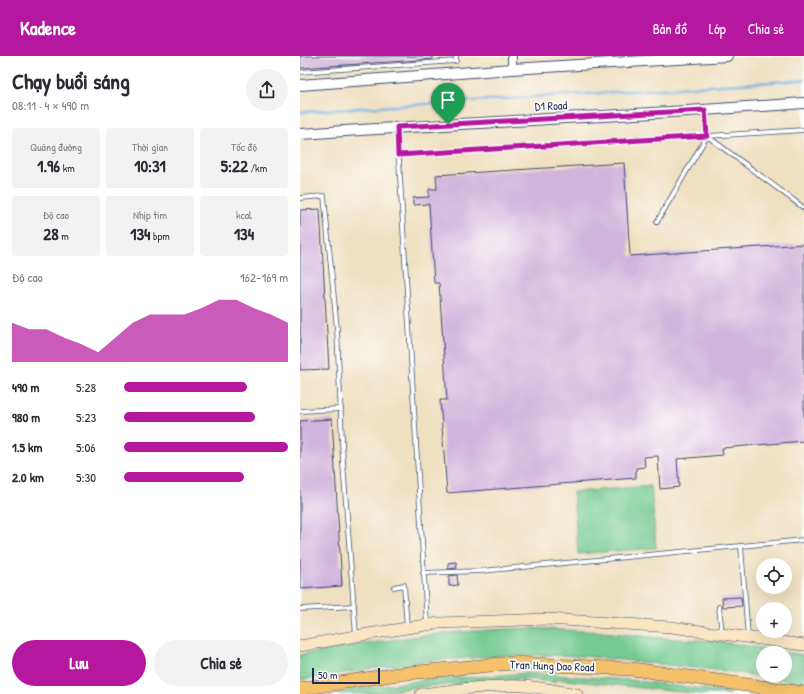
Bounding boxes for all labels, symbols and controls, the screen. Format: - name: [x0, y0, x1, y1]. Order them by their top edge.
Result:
- text: Kadence: [20, 15, 76, 41]
- text: Bản đồ: [653, 19, 687, 38]
- text: Lớp: [709, 19, 726, 38]
- text: Chia sẻ: [748, 19, 784, 38]
- text: Chạy buổi sáng: [12, 66, 130, 96]
- button: share: [246, 69, 288, 111]
- pin: [431, 83, 465, 124]
- icon: arrive: [437, 89, 459, 111]
- text: 08:11 · 4 × 490 m: [12, 96, 89, 114]
- street label: D1 Road: [534, 96, 568, 115]
- text: Quãng đường: [30, 140, 82, 154]
- text: Thời gian: [132, 140, 168, 154]
- text: Tốc độ: [231, 140, 257, 154]
- text: 1.96: [37, 154, 60, 177]
- text: 10:31: [134, 154, 166, 177]
- text: 5:22: [221, 154, 248, 177]
- text: km: [60, 161, 75, 175]
- text: /km: [248, 161, 267, 175]
- text: Độ cao: [43, 208, 69, 222]
- text: Nhịp tim: [133, 208, 167, 222]
- text: kcal: [236, 208, 252, 222]
- text: 28: [43, 222, 59, 245]
- text: 134: [130, 222, 150, 245]
- text: 134: [234, 222, 254, 245]
- text: m: [59, 229, 69, 243]
- text: bpm: [150, 229, 170, 243]
- text: Độ cao: [12, 268, 43, 286]
- text: 162–169 m: [240, 268, 288, 286]
- text: 490 m: [12, 378, 39, 396]
- text: 5:28: [76, 378, 96, 396]
- text: 980 m: [12, 408, 40, 426]
- text: 5:23: [76, 408, 96, 426]
- text: 1.5 km: [12, 438, 42, 456]
- text: 5:06: [76, 438, 96, 456]
- text: 2.0 km: [12, 468, 44, 486]
- text: 5:30: [76, 468, 96, 486]
- map controls: [756, 558, 792, 682]
- button: locate: [756, 558, 792, 594]
- button: +: [756, 602, 792, 638]
- button: Lưu: [12, 640, 146, 686]
- button: Chia sẻ: [154, 640, 288, 686]
- button: −: [756, 646, 792, 682]
- street label: Tran Hung Dao Road: [509, 656, 595, 675]
- scale bar: [312, 666, 380, 685]
- text: 50 m: [318, 668, 338, 682]

